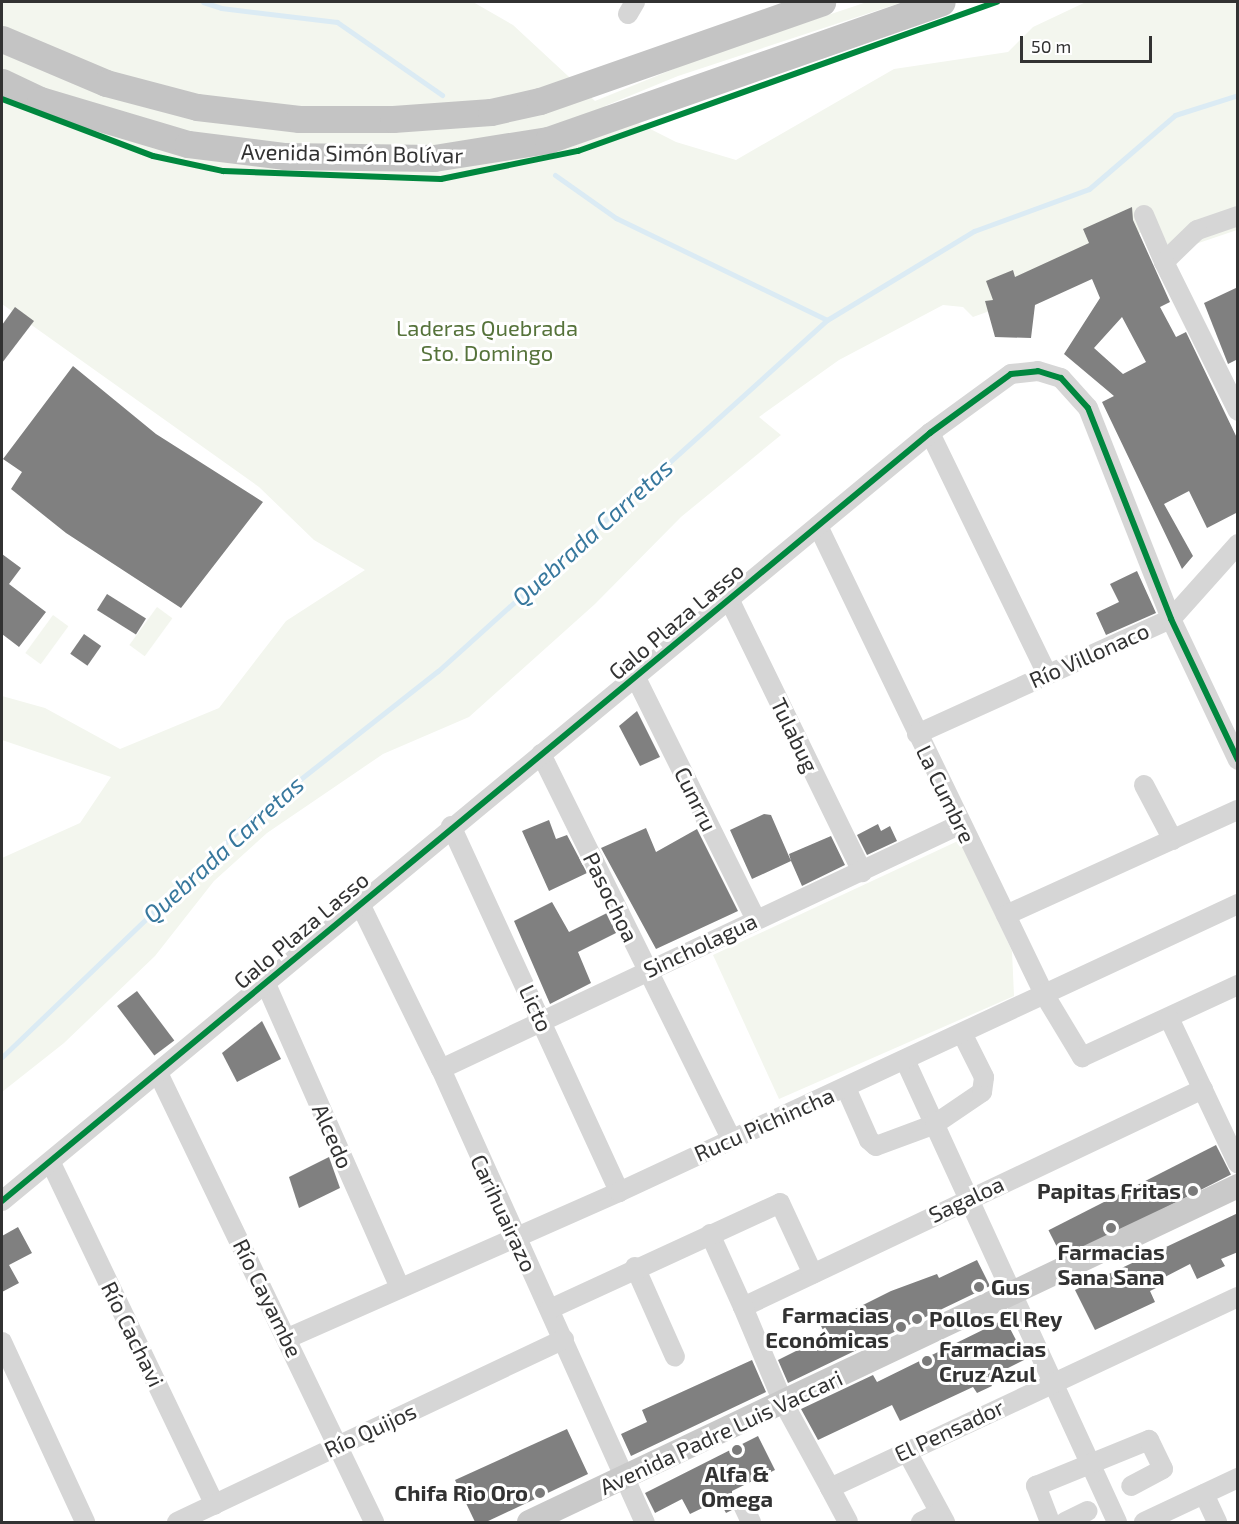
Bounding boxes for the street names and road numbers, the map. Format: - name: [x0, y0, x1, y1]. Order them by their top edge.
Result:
- street label: Avenida Simón Bolívar: [241, 138, 463, 168]
- street label: Galo Plaza Lasso: [603, 557, 749, 685]
- street label: Río Villonaco: [1025, 617, 1153, 693]
- street label: Tulabug: [766, 694, 824, 776]
- street label: La Cumbre: [911, 741, 981, 847]
- street label: Cunrru: [669, 763, 723, 835]
- street label: Pasochoa: [578, 848, 644, 946]
- street label: Galo Plaza Lasso: [228, 866, 374, 994]
- street label: Sincholagua: [639, 907, 761, 983]
- street label: Licto: [514, 980, 558, 1036]
- street label: Rucu Pichincha: [690, 1081, 838, 1167]
- street label: Alcedo: [307, 1100, 359, 1172]
- street label: Carihuairazo: [465, 1150, 543, 1276]
- street label: Sagaloa: [924, 1170, 1008, 1228]
- street label: Río Cayambe: [228, 1235, 308, 1361]
- street label: Río Cachavi: [96, 1277, 170, 1391]
- street label: Avenida Padre Luis Vaccari: [595, 1364, 847, 1500]
- street label: El Pensador: [890, 1393, 1008, 1467]
- street label: Río Quijos: [320, 1397, 420, 1463]

